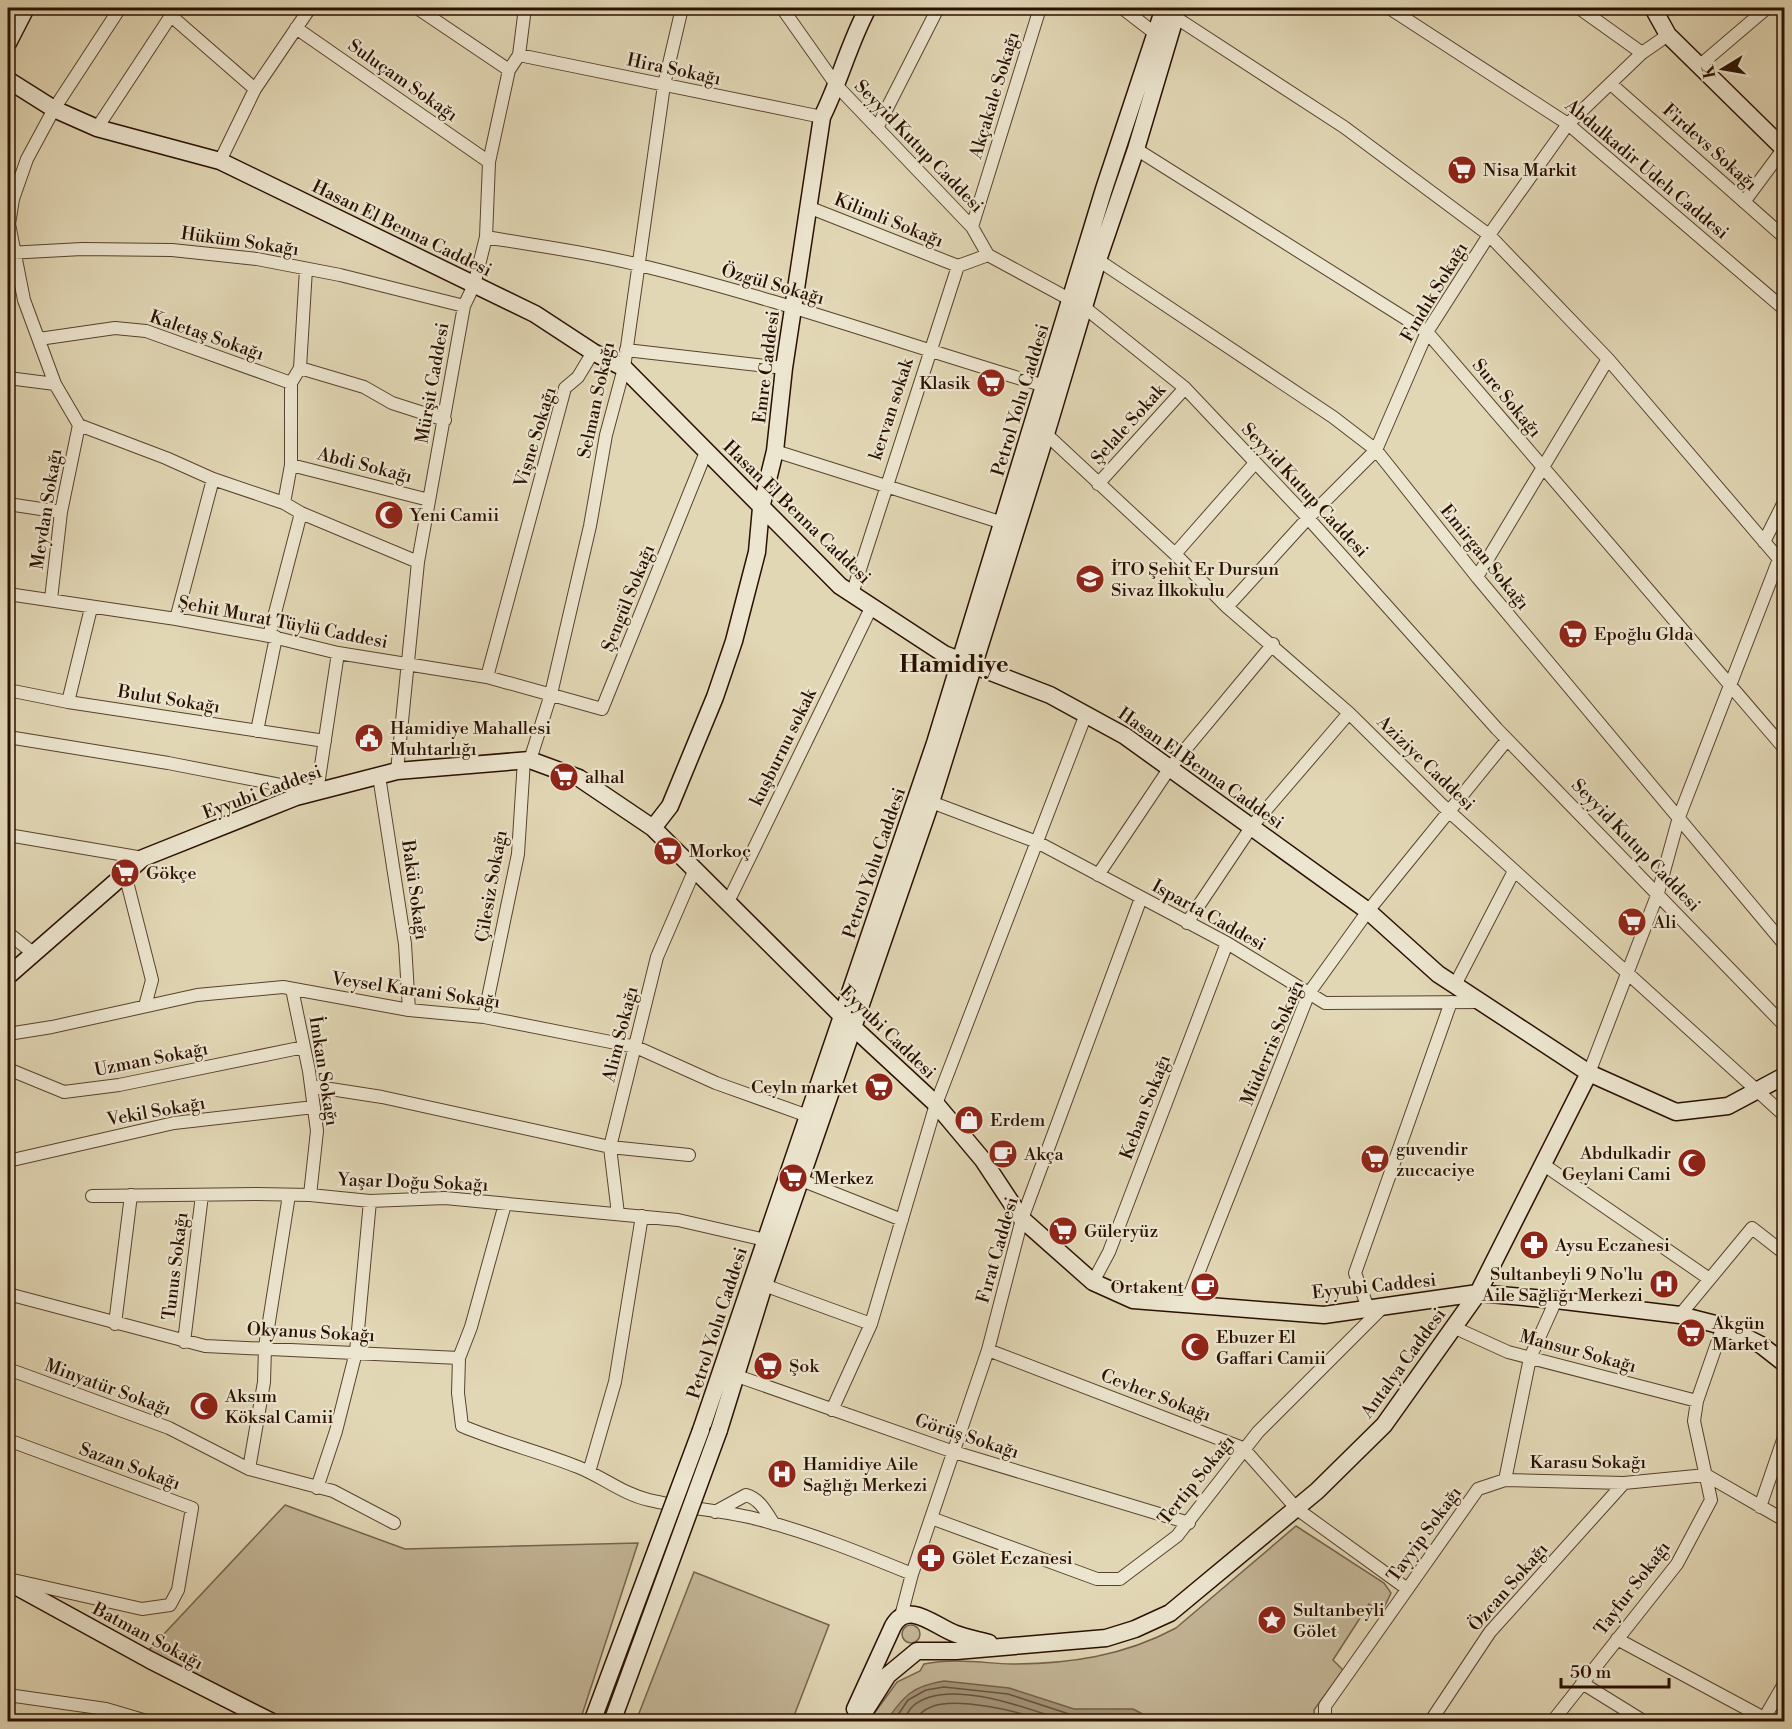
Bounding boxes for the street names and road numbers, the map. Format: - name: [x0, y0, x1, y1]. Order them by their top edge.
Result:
- street label: Akçakale Sokağı: [964, 29, 1025, 162]
- street label: Suluçam Sokağı: [343, 34, 462, 127]
- street label: Hira Sokağı: [625, 48, 723, 91]
- street label: Seyyid Kutup Caddesi: [849, 75, 988, 218]
- street label: Abdulkadir Udeh Caddesi: [1559, 94, 1733, 245]
- street label: Firdevs Sokağı: [1657, 99, 1762, 196]
- street label: Hasan El Benna Caddesi: [308, 175, 496, 282]
- street label: Kilimli Sokağı: [831, 188, 947, 253]
- street label: Hüküm Sokağı: [179, 222, 301, 261]
- street label: Fındık Sokağı: [1396, 238, 1473, 346]
- street label: Özgül Sokağı: [719, 259, 827, 310]
- street label: Kaletaş Sokağı: [147, 305, 267, 366]
- street label: Emre Caddesi: [748, 309, 785, 425]
- street label: Mürşit Caddesi: [411, 321, 454, 445]
- street label: Petrol Yolu Caddesi: [986, 321, 1055, 479]
- street label: Selman Sokağı: [573, 340, 620, 461]
- street label: kervan sokak: [864, 354, 919, 463]
- street label: Sure Sokağı: [1467, 354, 1546, 442]
- street label: Şelale Sokak: [1086, 378, 1172, 470]
- street label: Vişne Sokağı: [509, 384, 562, 491]
- street label: Seyyid Kutup Caddesi: [1236, 418, 1373, 563]
- street label: Hasan El Benna Caddesi: [718, 436, 876, 589]
- street label: Abdi Sokağı: [314, 442, 415, 488]
- street label: Meydan Sokağı: [26, 447, 67, 571]
- street label: Emirgan Sokağı: [1435, 500, 1534, 615]
- street label: Şengül Sokağı: [597, 541, 660, 655]
- street label: Şehit Murat Tüylü Caddesi: [176, 591, 390, 654]
- street label: Bulut Sokağı: [115, 680, 222, 719]
- street label: kuşburnu sokak: [745, 683, 823, 810]
- street label: Hasan El Benna Caddesi: [1113, 702, 1288, 834]
- street label: Aziziye Caddesi: [1371, 710, 1480, 816]
- street label: Eyyubi Caddesi: [200, 760, 325, 825]
- street label: Seyyid Kutup Caddesi: [1566, 774, 1705, 917]
- street label: Petrol Yolu Caddesi: [838, 785, 911, 942]
- street label: Çilesiz Sokağı: [470, 828, 513, 944]
- street label: Bakü Sokağı: [396, 838, 433, 941]
- street label: Isparta Caddesi: [1148, 875, 1270, 956]
- street label: Veysel Karani Sokağı: [329, 967, 502, 1014]
- street label: Müderris Sokağı: [1236, 977, 1309, 1109]
- street label: Eyyubi Caddesi: [835, 981, 941, 1084]
- street label: Alim Sokağı: [597, 984, 643, 1085]
- street label: İmkan Sokağı: [303, 1015, 344, 1128]
- street label: Uzman Sokağı: [92, 1037, 210, 1082]
- street label: Keban Sokağı: [1115, 1051, 1176, 1163]
- street label: Vekil Sokağı: [104, 1092, 207, 1132]
- street label: Yaşar Doğu Sokağı: [336, 1168, 489, 1197]
- street label: Fırat Caddesi: [971, 1194, 1024, 1306]
- street label: Tunus Sokağı: [157, 1211, 194, 1321]
- street label: Petrol Yolu Caddesi: [682, 1244, 753, 1402]
- street label: Eyyubi Caddesi: [1311, 1269, 1437, 1304]
- street label: Antalya Caddesi: [1355, 1304, 1451, 1424]
- street label: Okyanus Sokağı: [246, 1318, 376, 1347]
- street label: Mansur Sokağı: [1517, 1325, 1639, 1378]
- street label: Minyatür Sokağı: [41, 1354, 174, 1421]
- street label: Cevher Sokağı: [1097, 1364, 1214, 1427]
- street label: Görüş Sokağı: [912, 1409, 1022, 1464]
- street label: Tertip Sokağı: [1153, 1430, 1240, 1530]
- street label: Sazan Sokağı: [76, 1437, 184, 1495]
- street label: Karasu Sokağı: [1530, 1451, 1646, 1474]
- street label: Tayyip Sokağı: [1382, 1482, 1467, 1587]
- street label: Tayfur Sokağı: [1589, 1536, 1675, 1640]
- street label: Özcan Sokağı: [1464, 1538, 1553, 1636]
- street label: Batman Sokağı: [88, 1597, 207, 1675]

